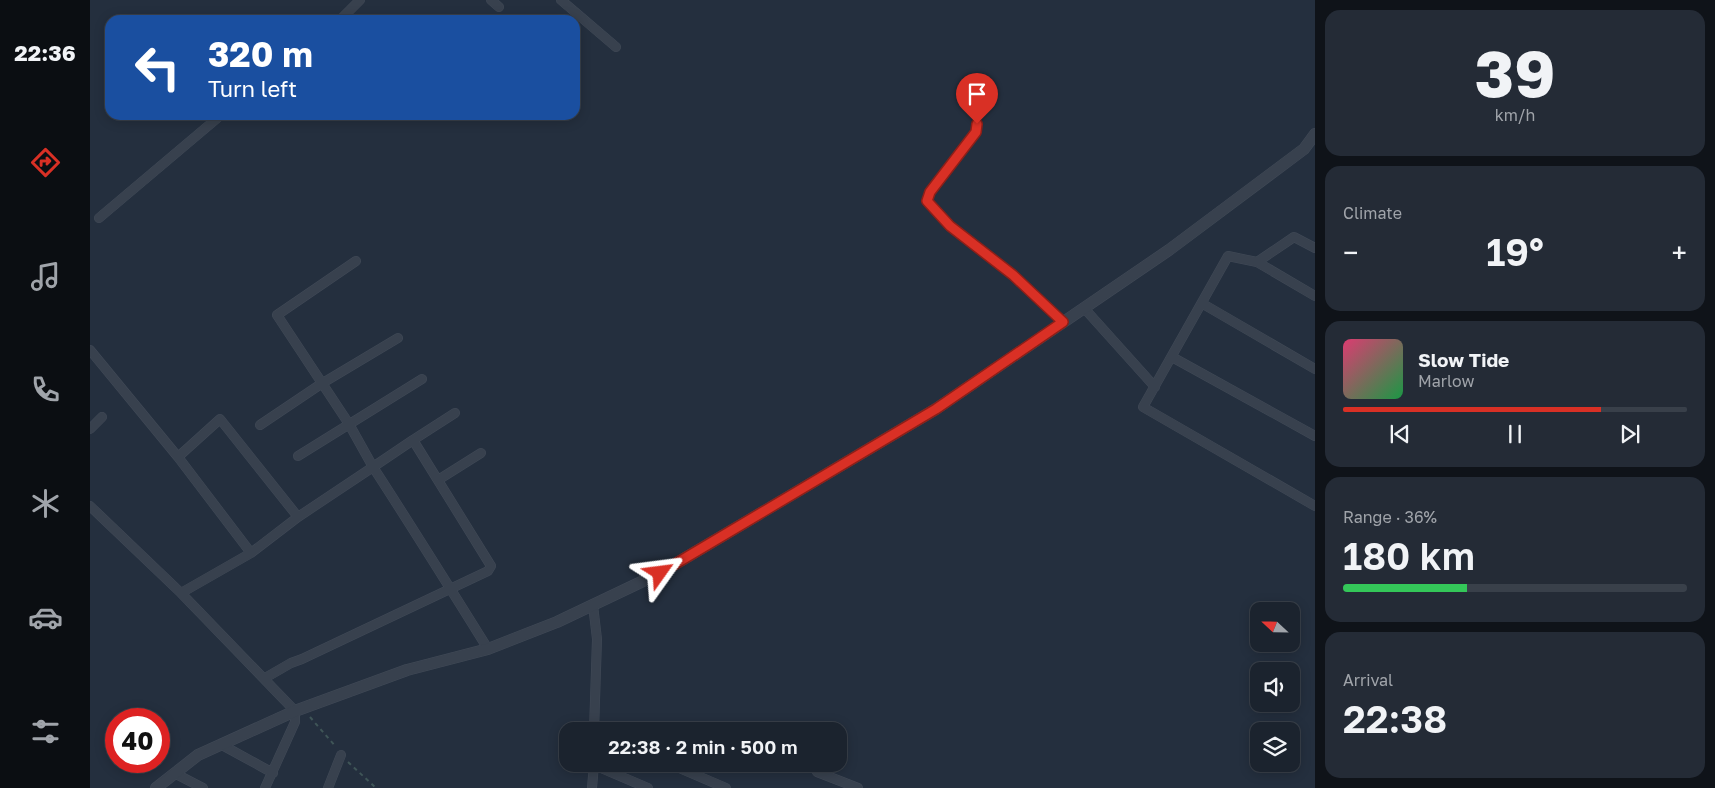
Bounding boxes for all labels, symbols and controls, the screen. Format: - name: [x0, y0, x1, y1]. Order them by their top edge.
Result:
- text: 320 m: [208, 33, 313, 75]
- text: 39: [1475, 33, 1555, 111]
- icon: left: [125, 35, 190, 100]
- text: 22:36: [14, 39, 76, 66]
- pin: [956, 73, 998, 124]
- text: Turn left: [208, 75, 297, 102]
- icon: arrive: [963, 80, 991, 108]
- text: km/h: [1495, 105, 1535, 125]
- icon: directions: [28, 145, 63, 180]
- text: Climate: [1343, 203, 1402, 223]
- text: 19°: [1486, 229, 1544, 274]
- text: −: [1343, 236, 1358, 269]
- text: +: [1672, 236, 1687, 269]
- icon: music: [28, 259, 63, 294]
- text: Slow Tide: [1418, 348, 1509, 371]
- text: Marlow: [1418, 371, 1474, 391]
- icon: phone: [28, 372, 63, 407]
- icon: previous: [1386, 420, 1414, 448]
- icon: pause: [1501, 420, 1529, 448]
- icon: next: [1616, 420, 1644, 448]
- icon: climate: [28, 486, 63, 521]
- text: Range · 36%: [1343, 507, 1437, 527]
- text: 180 km: [1343, 533, 1475, 578]
- position arrow: [633, 546, 685, 598]
- icon: car: [28, 600, 63, 635]
- north arrow: [1250, 602, 1300, 652]
- map controls: [1250, 602, 1300, 772]
- button: sound: [1250, 662, 1300, 712]
- text: Arrival: [1343, 670, 1393, 690]
- text: 22:38: [1343, 696, 1447, 741]
- speed limit sign: 40: [105, 708, 170, 773]
- icon: filters: [28, 714, 63, 749]
- button: layers: [1250, 722, 1300, 772]
- text: 22:38 · 2 min · 500 m: [608, 735, 798, 758]

